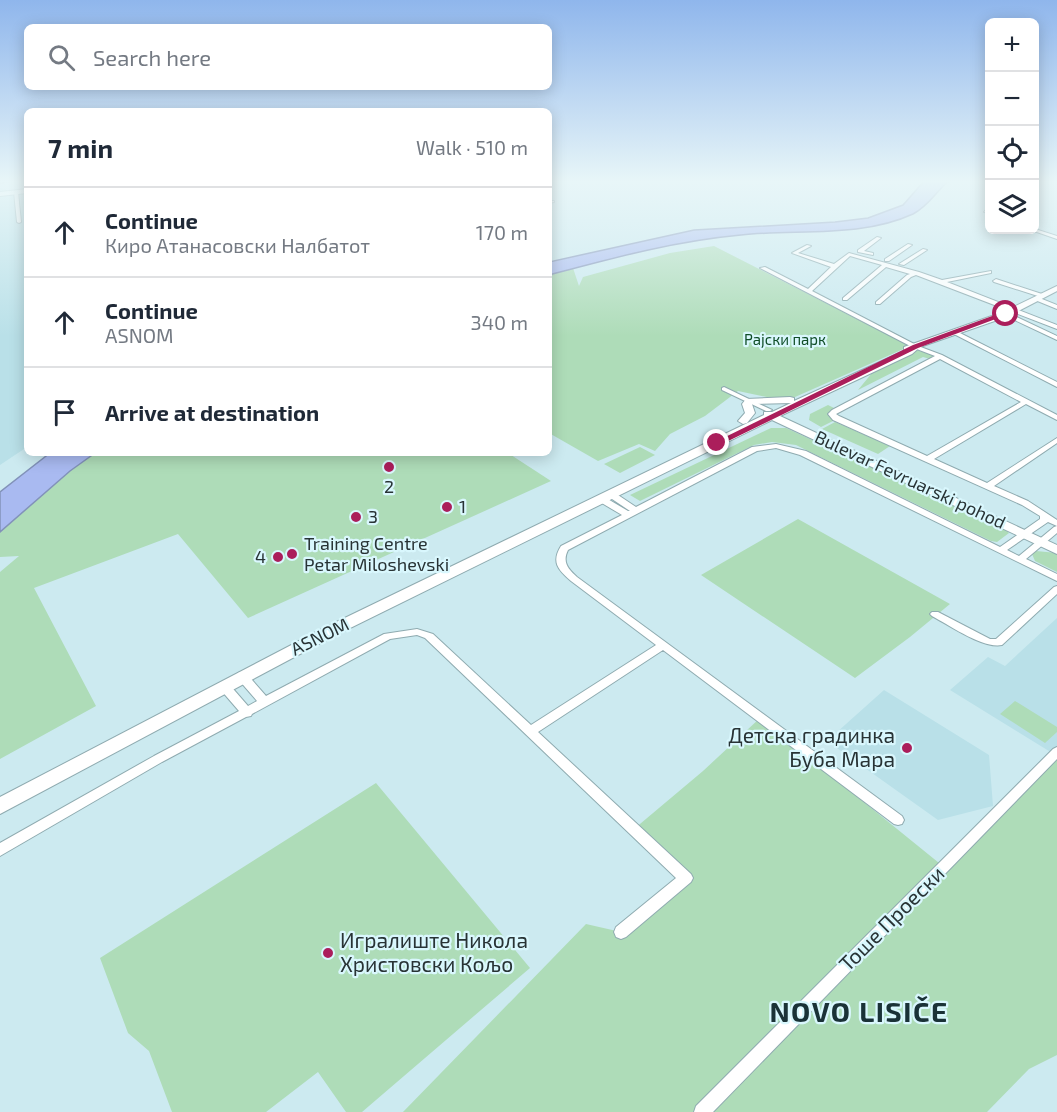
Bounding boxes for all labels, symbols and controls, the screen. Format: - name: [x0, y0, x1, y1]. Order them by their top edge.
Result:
- map controls: [985, 18, 1039, 234]
- button: +: [985, 18, 1039, 72]
- search box: [24, 24, 552, 90]
- icon: search: [45, 41, 78, 74]
- text: Search here: [93, 44, 211, 70]
- button: −: [985, 72, 1039, 126]
- button: locate: [985, 126, 1039, 180]
- text: 7 min: [48, 132, 113, 163]
- text: Walk · 510 m: [416, 135, 528, 159]
- button: layers: [985, 180, 1039, 234]
- text: Continue: [105, 207, 198, 233]
- icon: ahead: [48, 216, 81, 249]
- text: 170 m: [476, 220, 528, 244]
- text: Киро Атанасовски Налбатот: [105, 233, 370, 257]
- text: Continue: [105, 297, 198, 323]
- route start: [992, 300, 1018, 326]
- icon: ahead: [48, 306, 81, 339]
- text: 340 m: [471, 310, 528, 334]
- text: ASNOM: [105, 323, 174, 347]
- park label: Рајски парк: [744, 330, 826, 349]
- icon: arrive: [48, 396, 81, 429]
- text: Arrive at destination: [105, 399, 319, 425]
- street label: Bulevar Fevruarski pohod: [811, 425, 1009, 533]
- route end: [703, 429, 729, 455]
- marker: 2: [382, 460, 396, 474]
- place label: 2: [384, 475, 394, 497]
- place label: 1: [459, 495, 466, 517]
- marker: 1: [440, 500, 454, 514]
- place label: 3: [368, 505, 378, 527]
- marker: 3: [349, 510, 363, 524]
- place label: Training Centre Petar Miloshevski: [304, 532, 449, 575]
- place label: 4: [255, 545, 266, 567]
- marker: Training Centre Petar Miloshevski: [285, 547, 299, 561]
- marker: 4: [271, 550, 285, 564]
- street label: ASNOM: [287, 613, 352, 660]
- place label: Детска градинка Буба Мара: [728, 722, 895, 772]
- marker: Детска градинка Буба Мара: [900, 741, 914, 755]
- street label: Тоше Проески: [833, 860, 949, 976]
- place label: Игралиште Никола Христовски Кољо: [340, 927, 528, 976]
- marker: Игралиште Никола Христовски Кољо: [321, 946, 335, 960]
- district label: NOVO LISIČE: [769, 994, 949, 1028]

